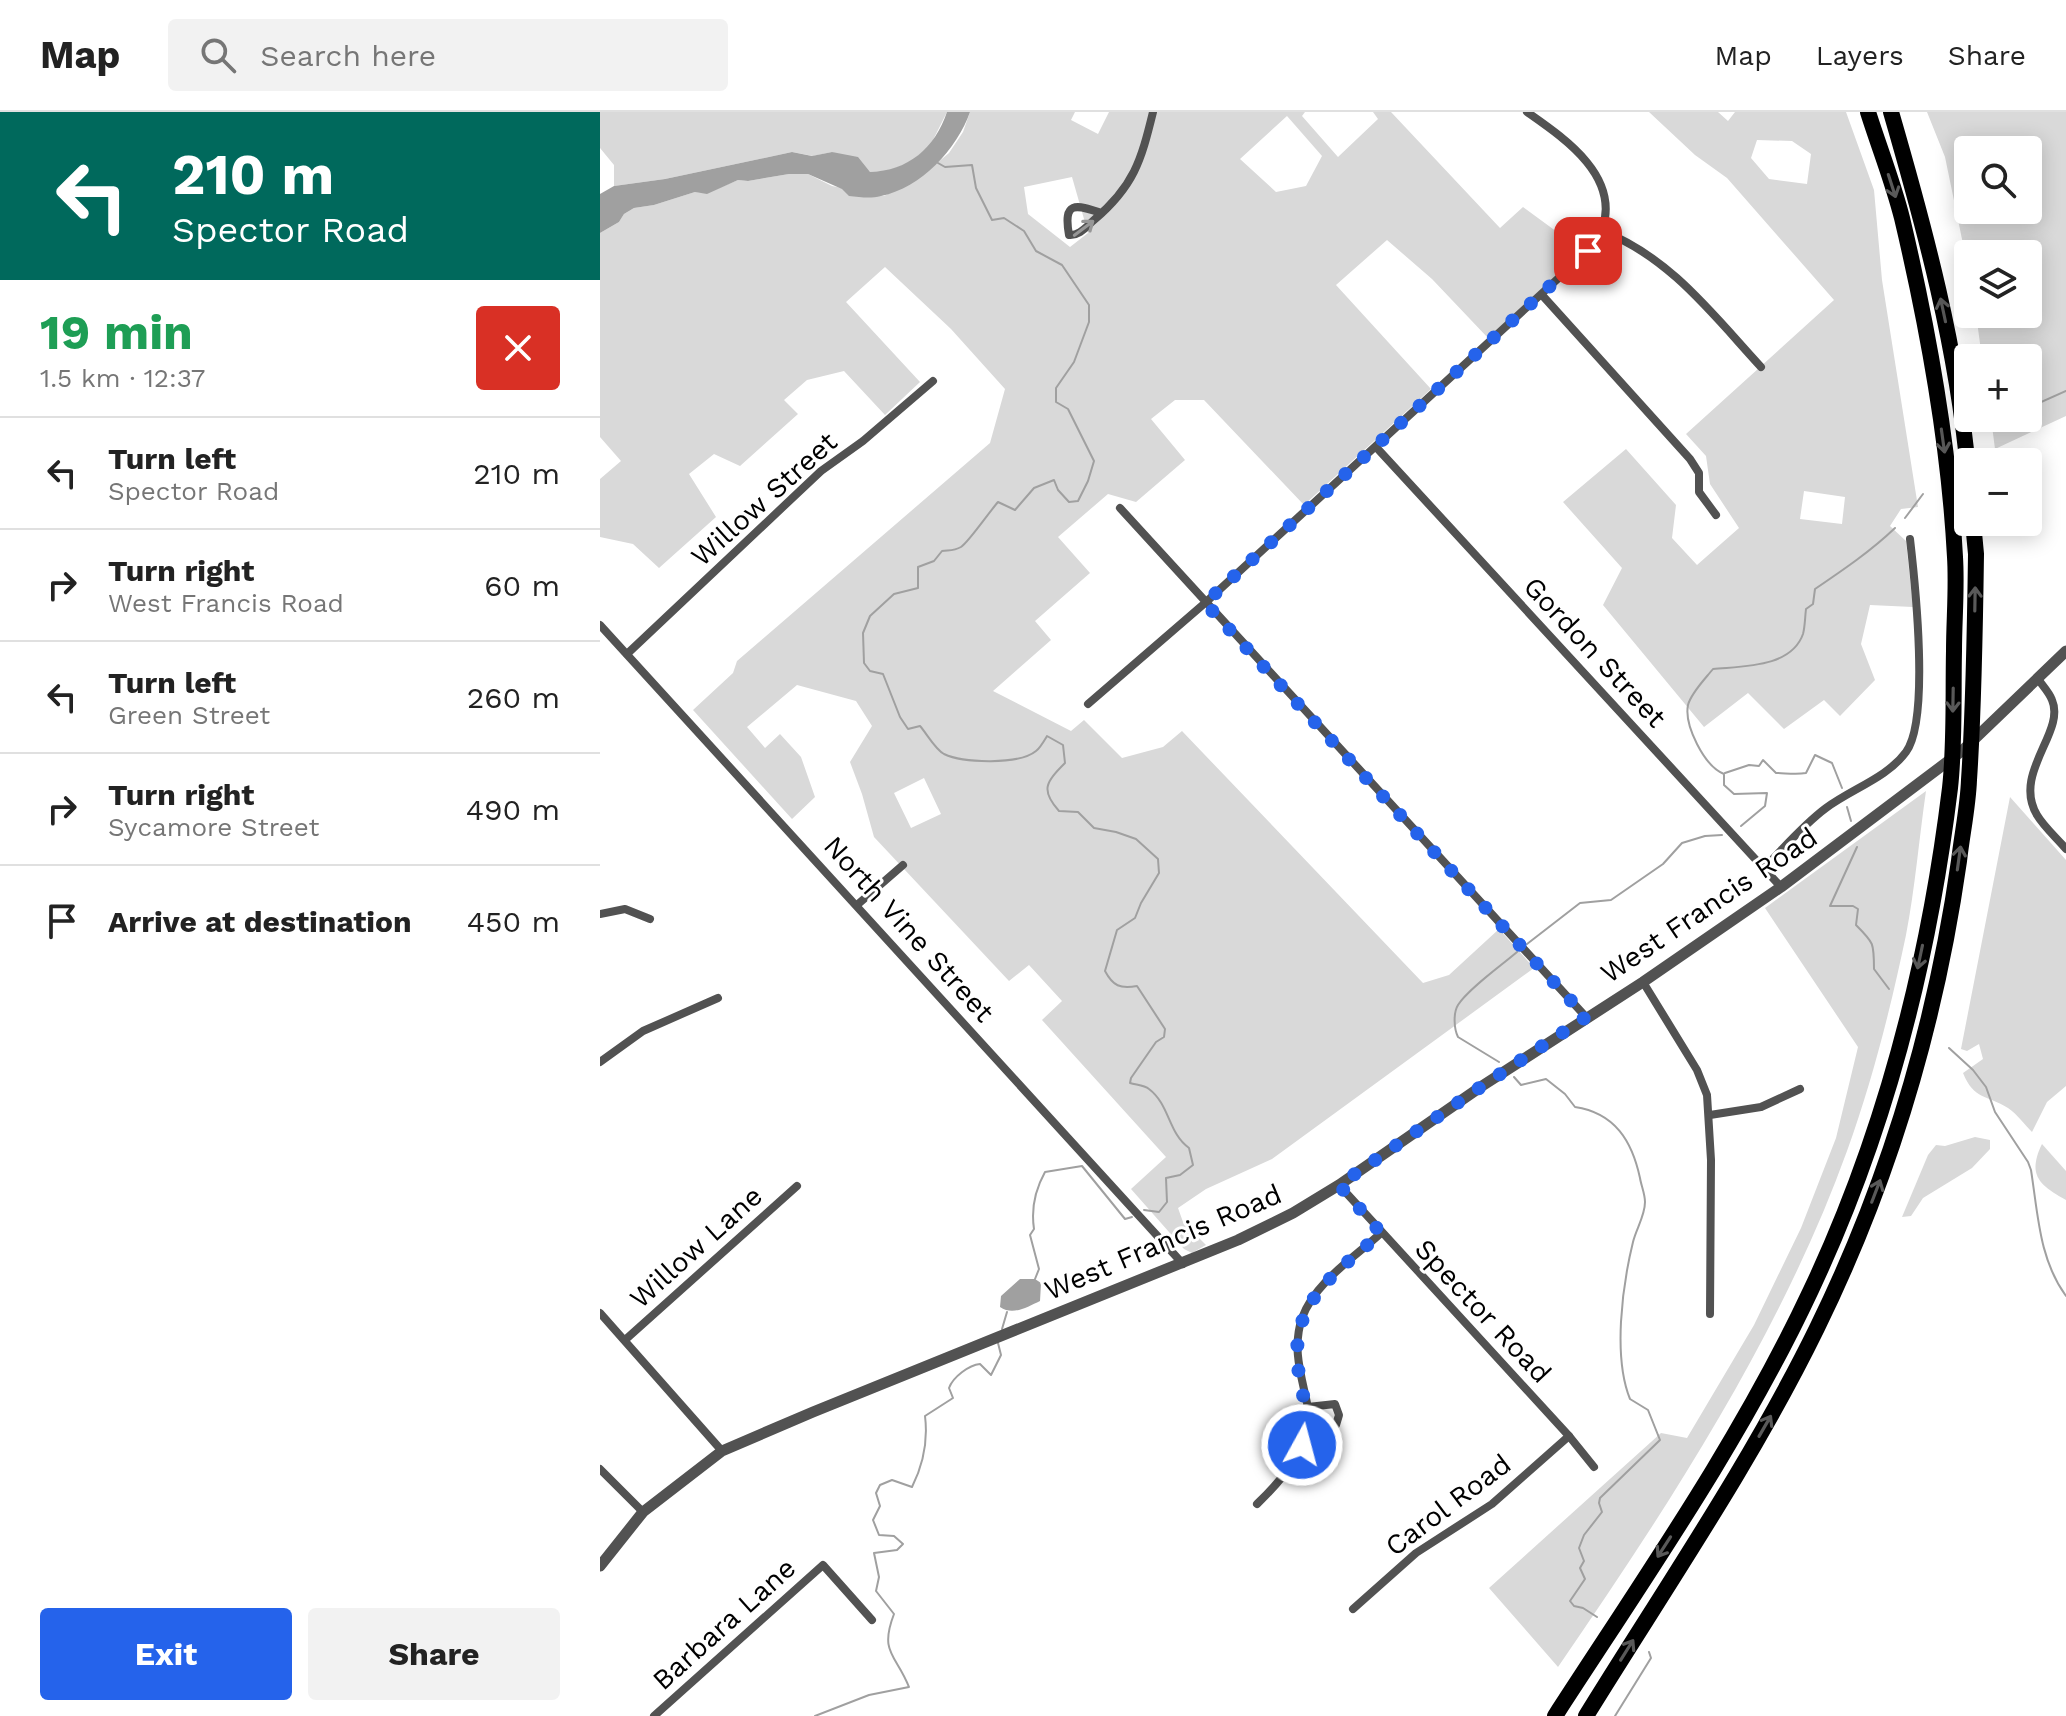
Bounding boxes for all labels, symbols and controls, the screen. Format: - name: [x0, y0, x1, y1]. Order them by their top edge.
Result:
- search box: [168, 19, 728, 91]
- text: Map: [40, 33, 120, 77]
- icon: search: [196, 33, 240, 77]
- text: Search here: [260, 38, 436, 73]
- text: Map: [1715, 39, 1772, 72]
- text: Layers: [1816, 39, 1904, 72]
- text: Share: [1948, 39, 2026, 72]
- map controls: [1954, 136, 2042, 536]
- button: search: [1954, 136, 2042, 224]
- text: 210 m: [172, 142, 334, 208]
- icon: left: [40, 144, 144, 248]
- one-way arrow: [1885, 173, 1900, 199]
- text: Spector Road: [172, 209, 409, 251]
- pin: [1554, 217, 1622, 285]
- one-way arrow: [1073, 220, 1094, 237]
- icon: arrive: [1566, 229, 1610, 273]
- button: layers: [1954, 240, 2042, 328]
- one-way arrow: [1935, 298, 1950, 323]
- text: 19 min: [40, 304, 193, 361]
- button: close: [476, 306, 560, 390]
- button: +: [1954, 344, 2042, 432]
- text: 1.5 km · 12:37: [40, 363, 205, 393]
- street label: Willow Street: [684, 425, 844, 573]
- one-way arrow: [1936, 428, 1951, 453]
- text: Turn left: [108, 441, 236, 476]
- button: −: [1954, 448, 2042, 536]
- icon: left: [40, 451, 84, 495]
- text: 210 m: [473, 456, 560, 491]
- text: Spector Road: [108, 476, 279, 506]
- text: Turn right: [108, 553, 254, 588]
- icon: right: [40, 563, 84, 607]
- text: 60 m: [484, 568, 560, 603]
- street label: Gordon Street: [1517, 570, 1673, 734]
- one-way arrow: [1967, 586, 1983, 613]
- text: West Francis Road: [108, 588, 344, 618]
- text: Turn left: [108, 665, 236, 700]
- icon: left: [40, 675, 84, 719]
- text: 260 m: [467, 680, 560, 715]
- one-way arrow: [1945, 686, 1960, 713]
- text: Green Street: [108, 700, 270, 730]
- text: Turn right: [108, 777, 254, 812]
- icon: right: [40, 787, 84, 831]
- text: 490 m: [466, 792, 560, 827]
- text: Sycamore Street: [108, 812, 319, 842]
- street label: West Francis Road: [1594, 820, 1824, 990]
- street label: North Vine Street: [817, 829, 1001, 1029]
- one-way arrow: [1952, 846, 1967, 871]
- icon: arrive: [40, 899, 84, 943]
- text: Arrive at destination: [108, 904, 412, 939]
- text: 450 m: [467, 904, 560, 939]
- one-way arrow: [1912, 944, 1927, 970]
- street label: West Francis Road: [1040, 1177, 1286, 1307]
- street label: Willow Lane: [623, 1179, 769, 1315]
- one-way arrow: [1870, 1179, 1884, 1204]
- street label: Spector Road: [1408, 1232, 1558, 1390]
- position arrow: [1260, 1403, 1344, 1487]
- one-way arrow: [1757, 1415, 1773, 1438]
- street label: Carol Road: [1379, 1447, 1517, 1563]
- one-way arrow: [1655, 1535, 1671, 1558]
- street label: Barbara Lane: [646, 1551, 802, 1697]
- button: Exit: [40, 1608, 292, 1700]
- button: Share: [308, 1608, 560, 1700]
- one-way arrow: [1620, 1639, 1636, 1662]

